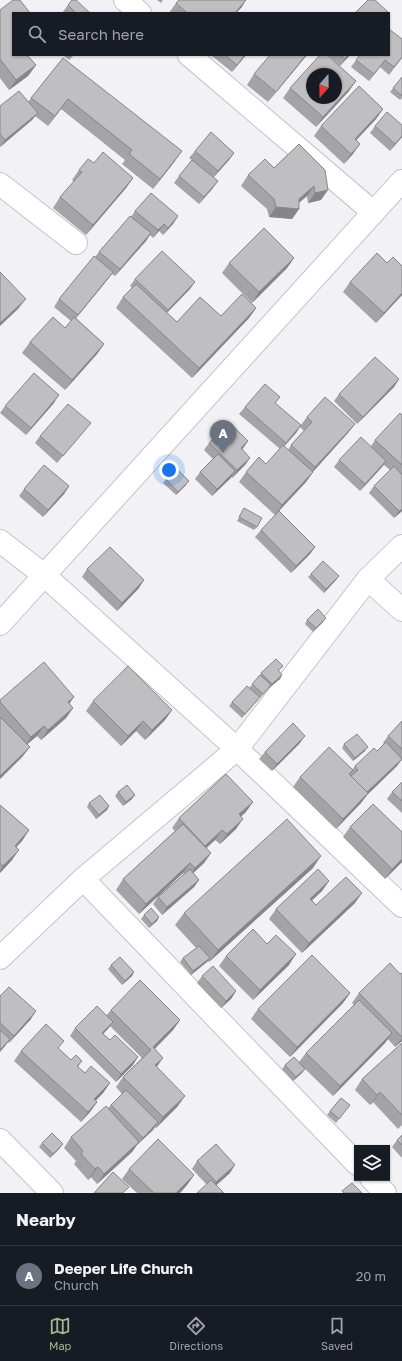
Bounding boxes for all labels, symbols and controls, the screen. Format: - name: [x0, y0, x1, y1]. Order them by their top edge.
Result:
- search box: [12, 12, 390, 56]
- icon: search: [26, 23, 48, 45]
- text: Search here: [58, 25, 144, 43]
- north arrow: [306, 68, 342, 104]
- pin: A: [210, 420, 236, 453]
- your location: [159, 460, 179, 480]
- map controls: [354, 1145, 390, 1181]
- button: layers: [354, 1145, 390, 1181]
- text: Nearby: [16, 1209, 76, 1230]
- text: Deeper Life Church: [54, 1259, 193, 1277]
- text: A: [24, 1268, 34, 1284]
- text: 20 m: [356, 1268, 386, 1284]
- text: Church: [54, 1277, 99, 1293]
- tab: Map: [49, 1315, 71, 1352]
- tab: Directions: [169, 1315, 223, 1352]
- tab: Saved: [321, 1315, 353, 1352]

